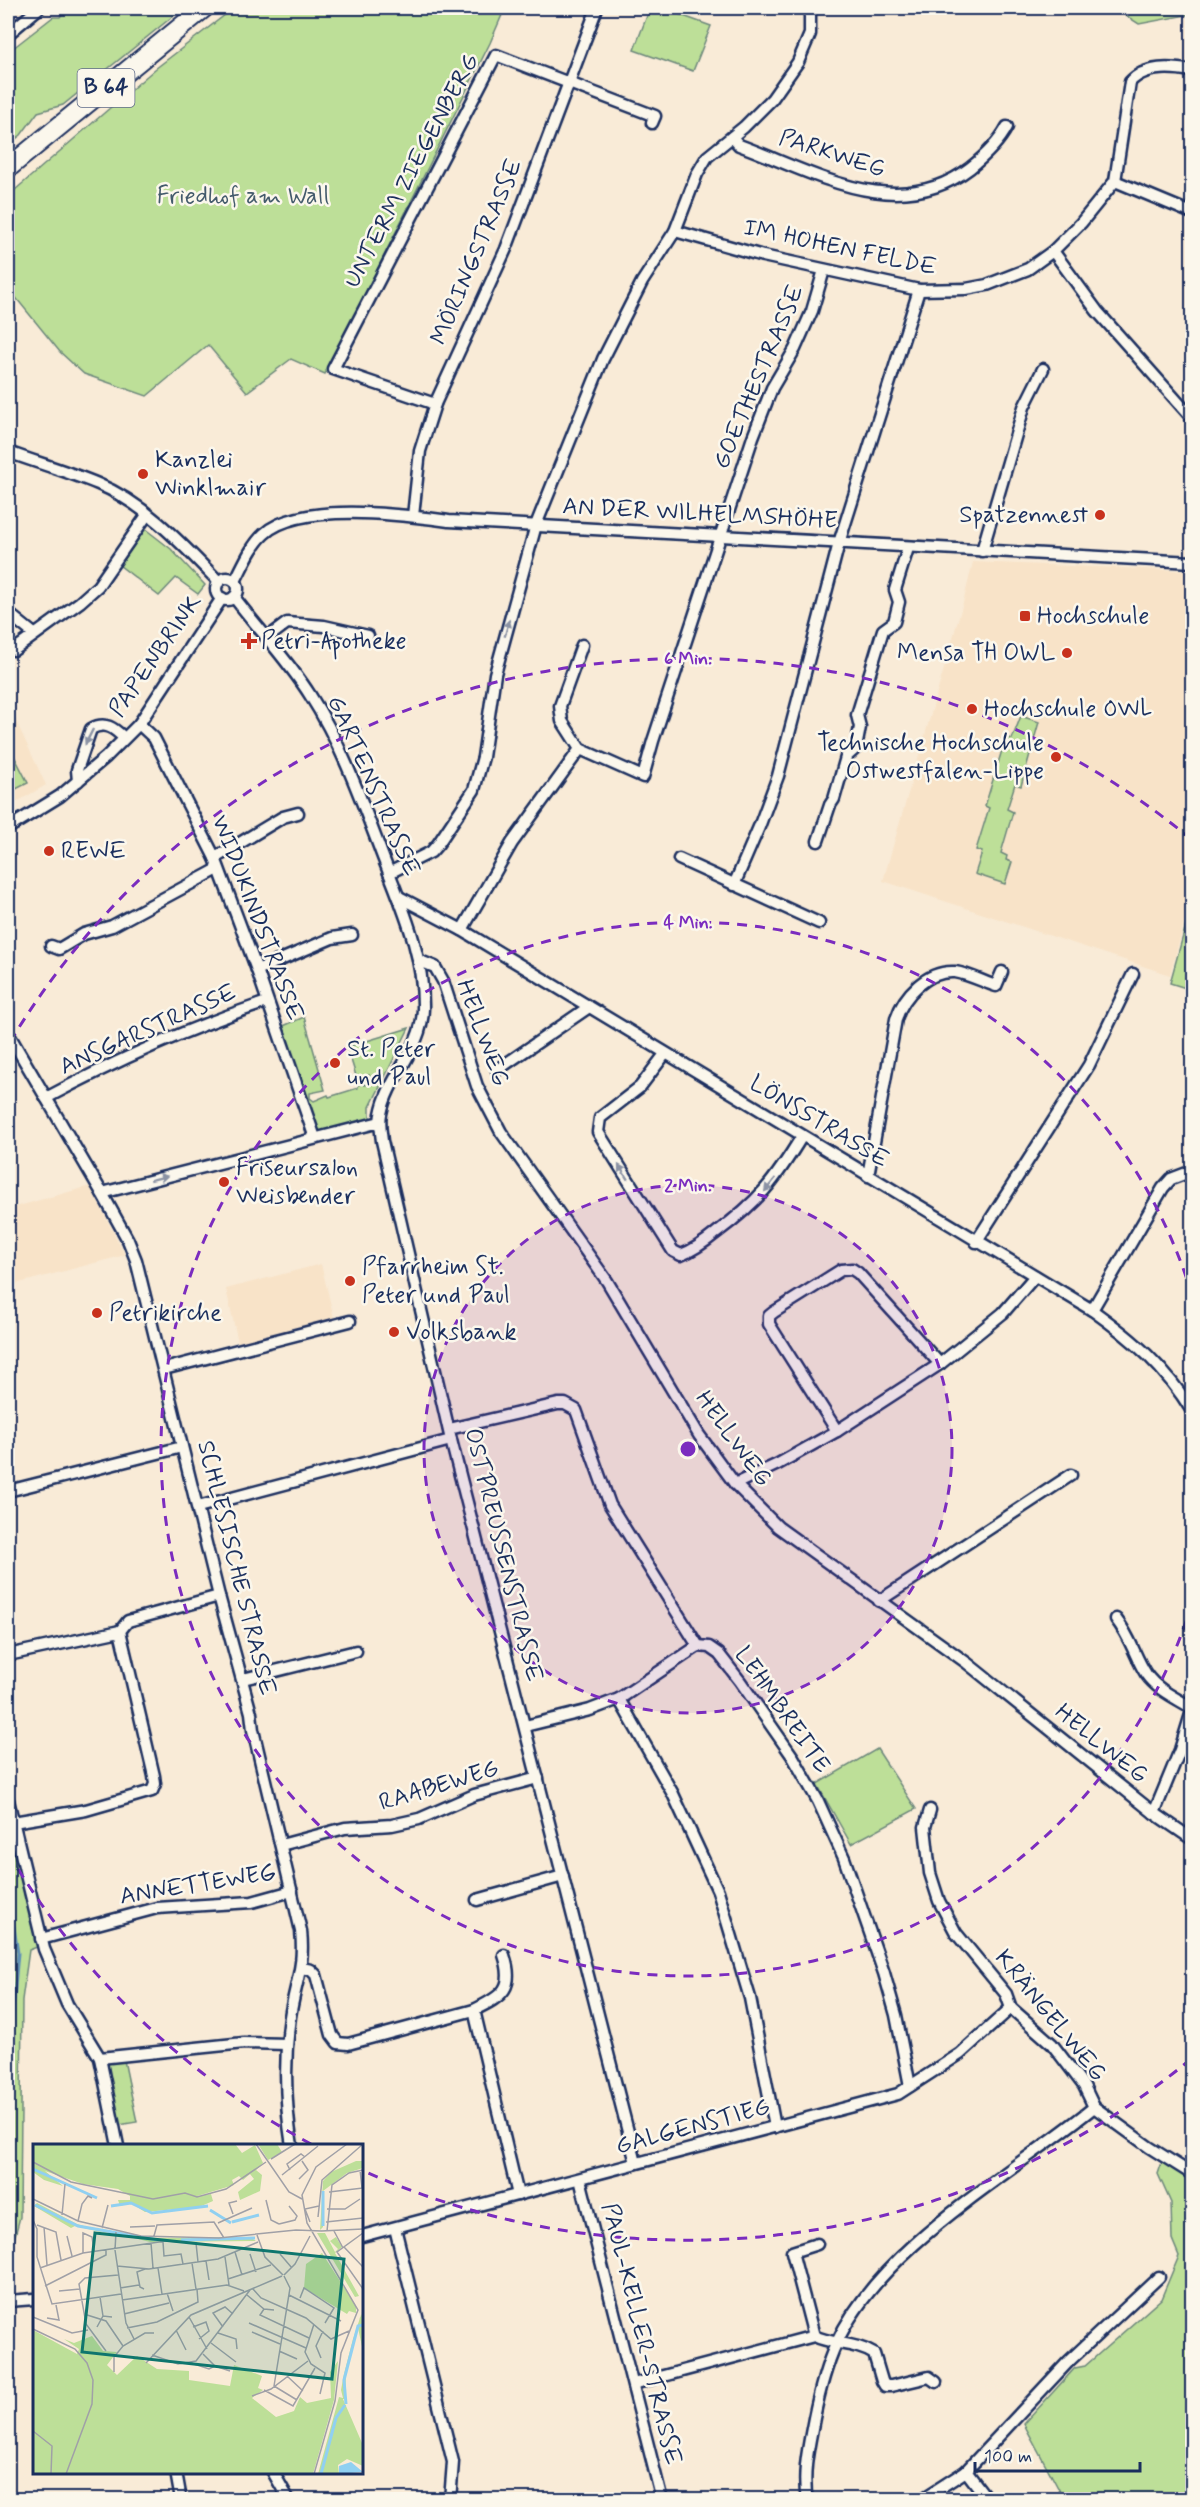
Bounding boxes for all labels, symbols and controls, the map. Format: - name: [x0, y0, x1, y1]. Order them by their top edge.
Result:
- street label: UNTERM ZIEGENBERG: [337, 49, 487, 293]
- road number: B 64: [78, 69, 134, 107]
- street label: PARKWEG: [775, 122, 889, 186]
- street label: MÖRINGSTRASSE: [424, 154, 530, 350]
- park label: Friedhof am Wall: [157, 181, 330, 212]
- street label: IM HOHEN FELDE: [741, 212, 939, 284]
- street label: GOETHESTRASSE: [706, 280, 812, 474]
- place label: Kanzlei Winklmair: [155, 445, 267, 504]
- marker: Kanzlei Winklmair: [136, 467, 150, 481]
- street label: AN DER WILHELMSHÖHE: [562, 491, 838, 537]
- place label: Spatzennest: [959, 500, 1088, 531]
- marker: Spatzennest: [1093, 508, 1107, 522]
- street label: PAPENBRINK: [102, 589, 210, 723]
- place label: Hochschule: [1037, 601, 1149, 632]
- marker: Hochschule: [1018, 609, 1032, 623]
- one-way arrow: [503, 619, 513, 637]
- place label: Petri-Apotheke: [261, 626, 407, 660]
- marker: Petri-Apotheke: [242, 634, 256, 648]
- place label: Mensa TH OWL: [897, 638, 1055, 669]
- marker: Mensa TH OWL: [1060, 646, 1074, 660]
- text: 6 Min.: [664, 647, 712, 671]
- street label: GARTENSTRASSE: [319, 691, 427, 881]
- place label: Hochschule OWL: [984, 694, 1152, 725]
- marker: Hochschule OWL: [965, 702, 979, 716]
- one-way arrow: [84, 728, 94, 745]
- place label: Technische Hochschule Ostwestfalen-Lippe: [817, 728, 1044, 787]
- marker: Technische Hochschule Ostwestfalen-Lippe: [1049, 750, 1063, 764]
- street label: WIDUKINDSTRASSE: [204, 811, 310, 1025]
- place label: REWE: [61, 836, 126, 867]
- marker: REWE: [42, 844, 56, 858]
- text: 4 Min.: [663, 911, 713, 935]
- street label: HELLWEG: [448, 975, 516, 1091]
- street label: ANSGARSTRASSE: [55, 977, 241, 1083]
- place label: St. Peter und Paul: [347, 1034, 436, 1093]
- marker: St. Peter und Paul: [328, 1056, 342, 1070]
- street label: LÖNSSTRASSE: [744, 1068, 894, 1176]
- place label: Friseursalon Weisbender: [236, 1153, 358, 1212]
- one-way arrow: [618, 1164, 629, 1180]
- one-way arrow: [150, 1172, 168, 1182]
- text: 2 Min.: [664, 1174, 712, 1198]
- marker: Friseursalon Weisbender: [217, 1175, 231, 1189]
- one-way arrow: [764, 1178, 776, 1193]
- place label: Pfarrheim St. Peter und Paul: [362, 1252, 510, 1311]
- marker: Pfarrheim St. Peter und Paul: [343, 1274, 357, 1288]
- place label: Petrikirche: [109, 1298, 222, 1329]
- marker: Petrikirche: [90, 1306, 104, 1320]
- place label: Volksbank: [406, 1317, 517, 1348]
- marker: Volksbank: [387, 1325, 401, 1339]
- street label: HELLWEG: [688, 1385, 778, 1493]
- street label: OSTPREUSSENSTRASSE: [456, 1425, 550, 1685]
- street label: SCHLESISCHE STRASSE: [189, 1437, 283, 1699]
- centre of rings: [678, 1439, 698, 1459]
- street label: LEHMBREITE: [727, 1641, 837, 1780]
- street label: HELLWEG: [1048, 1697, 1154, 1791]
- street label: RAABEWEG: [375, 1753, 503, 1819]
- street label: ANNETTEWEG: [118, 1857, 278, 1913]
- street label: KRÄNGELWEG: [987, 1944, 1113, 2088]
- street label: GALGENSTIEG: [612, 2091, 774, 2163]
- inset map: [33, 2144, 363, 2474]
- street label: PAUL-KELLER-STRASSE: [593, 2200, 689, 2468]
- scale bar: [975, 2435, 1140, 2473]
- text: 100 m: [984, 2445, 1032, 2469]

